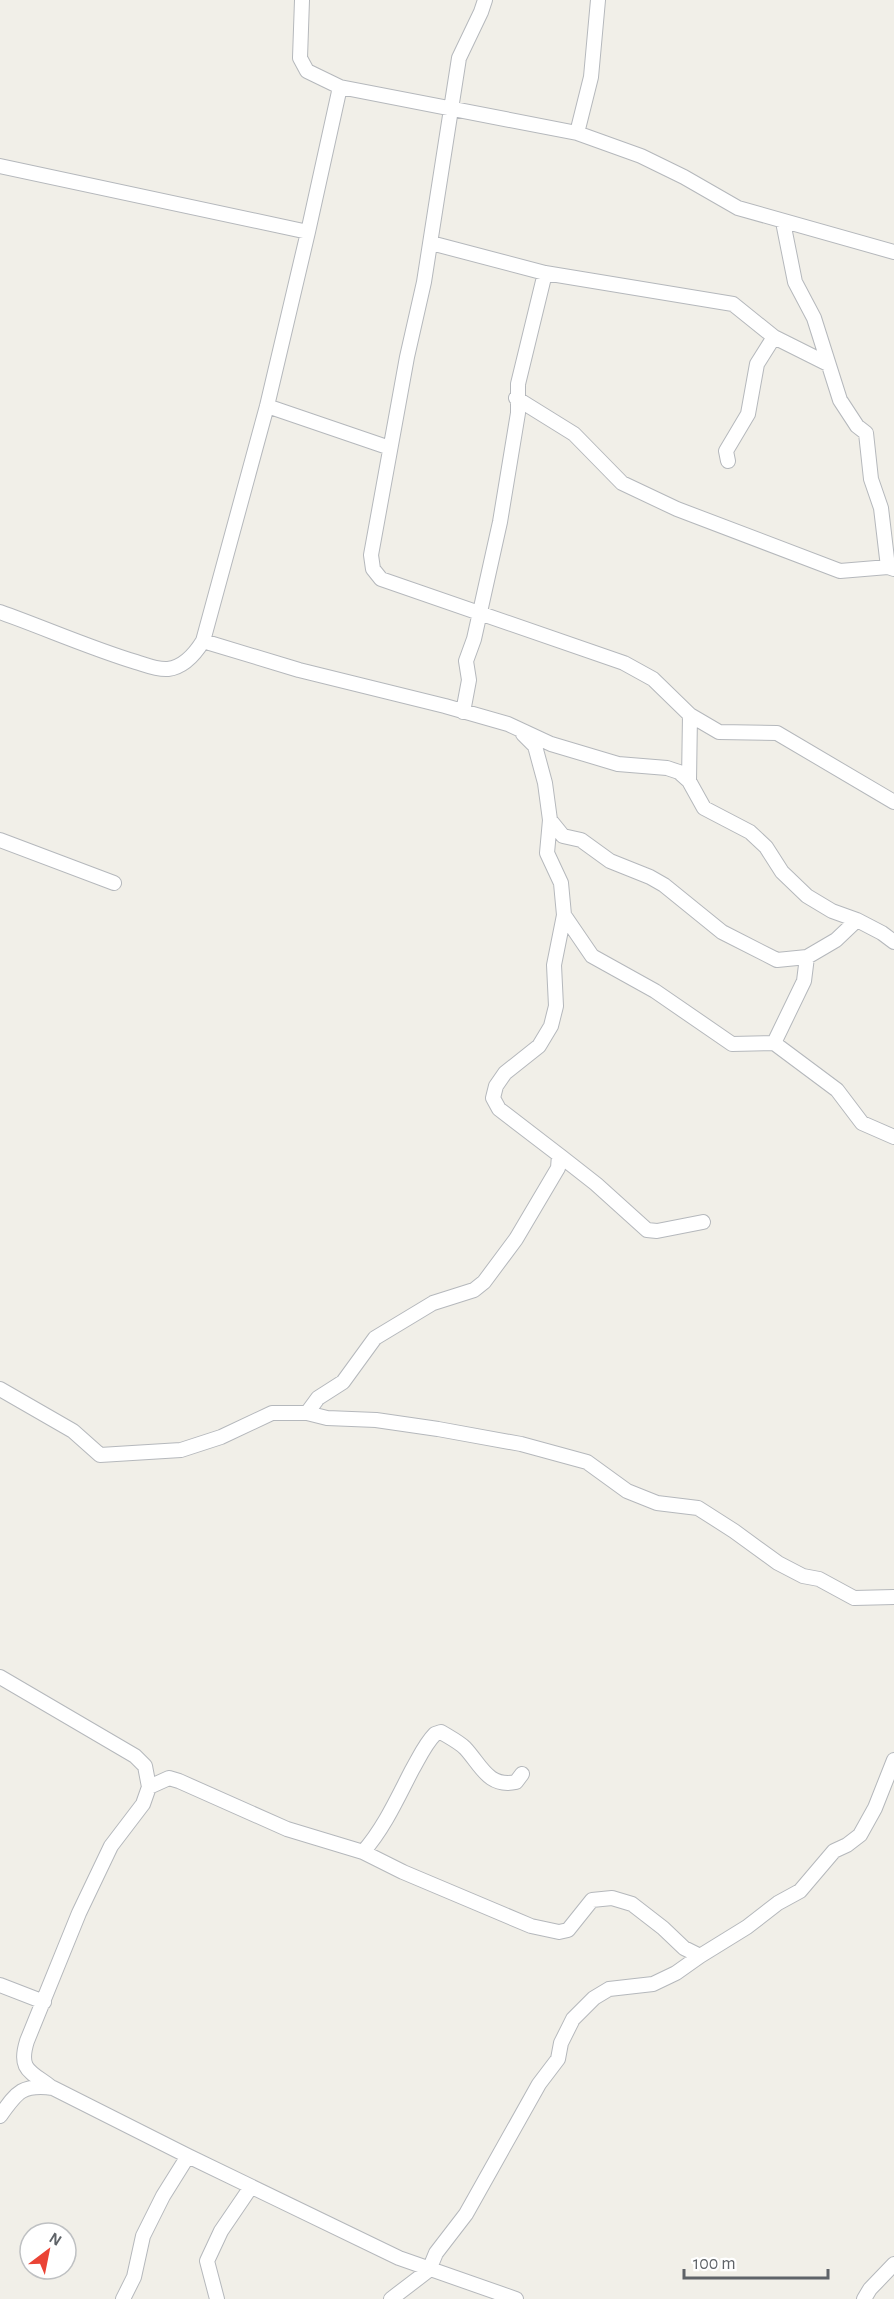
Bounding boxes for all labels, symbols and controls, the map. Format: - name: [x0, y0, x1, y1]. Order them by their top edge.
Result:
- north arrow: [18, 2221, 78, 2281]
- text: N: [46, 2229, 64, 2249]
- scale bar: [684, 2242, 828, 2280]
- text: 100 m: [693, 2255, 736, 2273]

